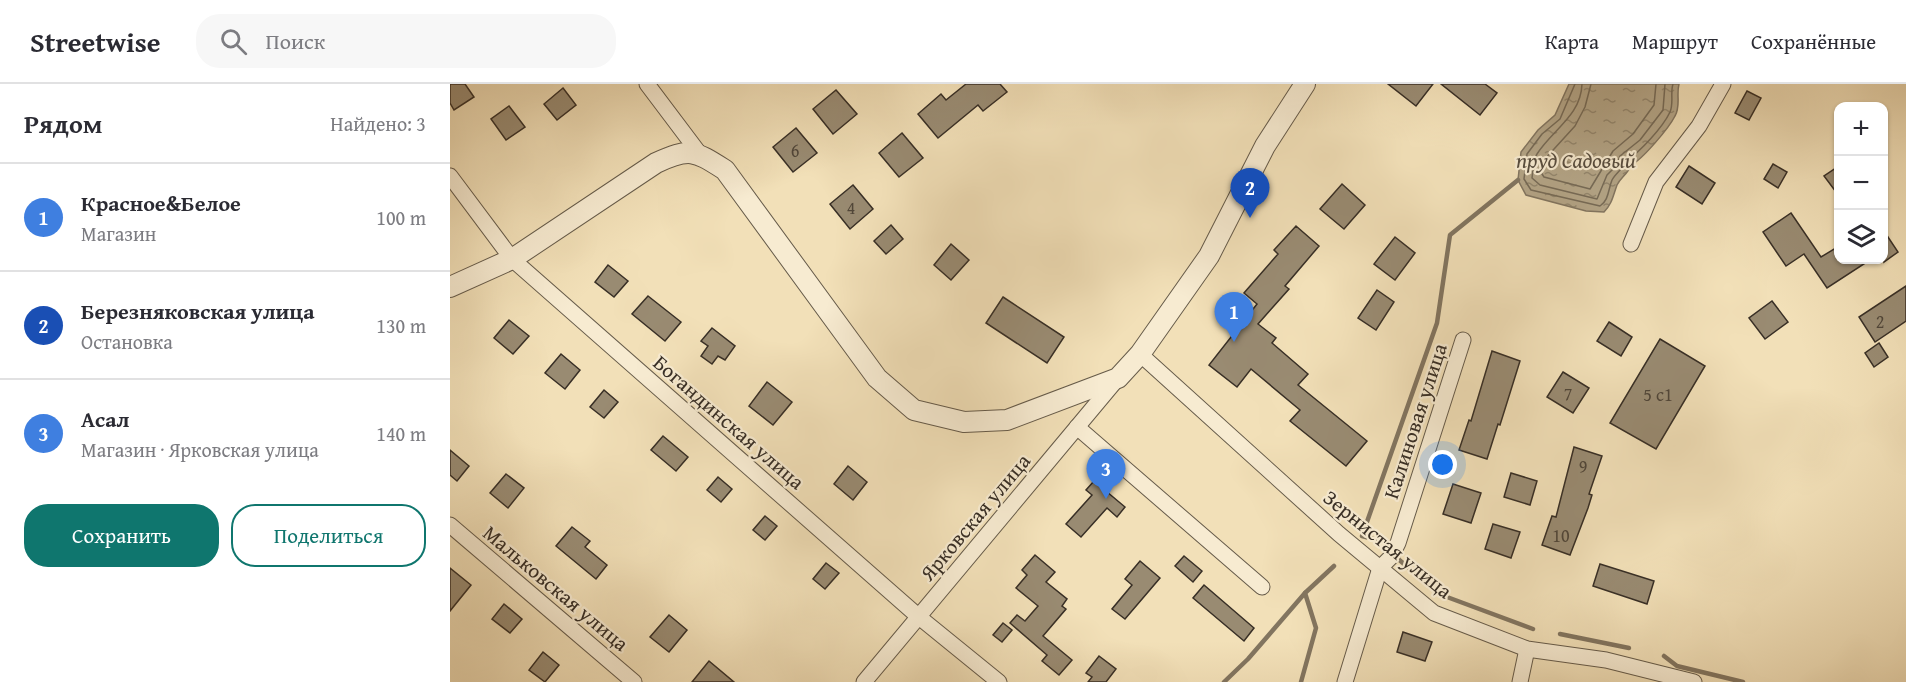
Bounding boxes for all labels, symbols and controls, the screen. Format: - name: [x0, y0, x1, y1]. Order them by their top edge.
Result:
- search box: [196, 14, 616, 68]
- text: Streetwise: [30, 21, 160, 62]
- icon: search: [217, 25, 250, 58]
- text: Поиск: [265, 25, 325, 57]
- text: Карта: [1545, 26, 1599, 57]
- text: Маршрут: [1632, 26, 1718, 57]
- text: Сохранённые: [1751, 26, 1876, 57]
- map controls: [1834, 102, 1888, 264]
- button: +: [1834, 102, 1888, 156]
- text: Рядом: [24, 104, 102, 143]
- text: Найдено: 3: [330, 109, 426, 138]
- house number: 6: [791, 137, 799, 164]
- water label: пруд Садовый: [1516, 144, 1636, 176]
- button: −: [1834, 156, 1888, 210]
- pin: 2: [1230, 168, 1270, 218]
- text: Красное&Белое: [81, 187, 241, 219]
- house number: 4: [847, 194, 855, 221]
- text: 1: [38, 203, 49, 232]
- text: 100 m: [376, 203, 426, 232]
- button: layers: [1834, 210, 1888, 264]
- text: Магазин: [81, 219, 156, 248]
- pin: 1: [1214, 292, 1254, 342]
- text: Березняковская улица: [81, 295, 315, 327]
- house number: 2: [1876, 308, 1884, 335]
- text: 2: [38, 311, 49, 340]
- text: 130 m: [376, 311, 426, 340]
- text: Остановка: [81, 327, 173, 356]
- street label: Калиновая улица: [1375, 339, 1455, 503]
- street label: Богандинская улица: [646, 347, 812, 497]
- house number: 7: [1564, 380, 1572, 407]
- house number: 5 с1: [1643, 381, 1673, 408]
- text: Асал: [81, 403, 129, 435]
- text: 3: [38, 419, 49, 448]
- text: 140 m: [376, 419, 426, 448]
- text: Магазин · Ярковская улица: [81, 435, 319, 464]
- street label: Ярковская улица: [912, 447, 1038, 588]
- pin: 3: [1086, 450, 1126, 499]
- your location: [1428, 450, 1457, 479]
- house number: 9: [1579, 453, 1587, 480]
- street label: Зернистая улица: [1317, 482, 1459, 606]
- button: Сохранить: [24, 504, 219, 567]
- button: Поделиться: [231, 504, 426, 567]
- street label: Мальковская улица: [476, 518, 636, 658]
- house number: 10: [1552, 522, 1570, 549]

